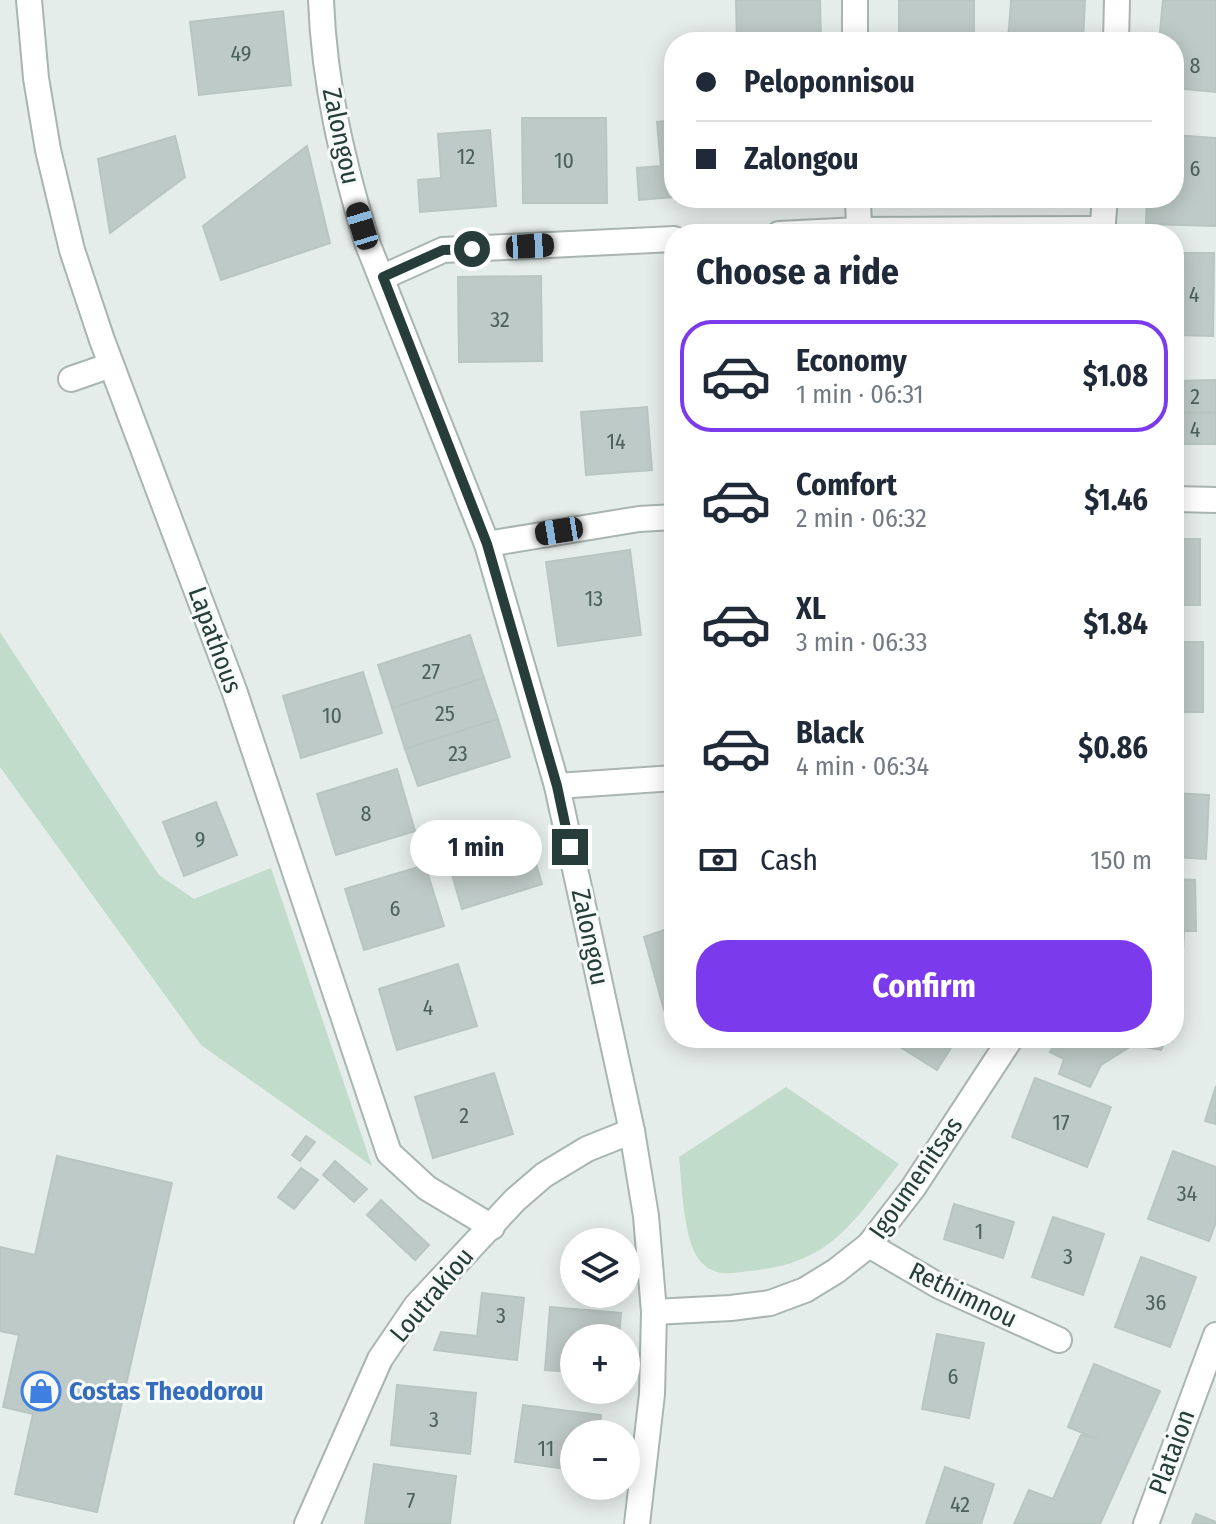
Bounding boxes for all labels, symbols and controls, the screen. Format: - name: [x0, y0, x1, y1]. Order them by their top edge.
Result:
- house number: 49: [231, 40, 251, 67]
- house number: 8: [1189, 52, 1201, 79]
- text: Peloponnisou: [744, 64, 915, 100]
- street label: Zalongou: [316, 85, 366, 187]
- text: Zalongou: [744, 141, 859, 177]
- house number: 12: [457, 143, 475, 170]
- house number: 10: [554, 147, 574, 174]
- house number: 6: [1190, 155, 1201, 182]
- car: [344, 200, 380, 252]
- route start: [454, 231, 490, 267]
- car: [505, 233, 555, 259]
- text: Choose a ride: [696, 250, 899, 294]
- house number: 4: [1189, 281, 1200, 308]
- house number: 32: [490, 306, 510, 333]
- icon: car: [700, 340, 772, 412]
- text: Economy: [796, 343, 907, 379]
- text: $1.08: [1083, 358, 1148, 394]
- text: 1 min · 06:31: [796, 379, 924, 410]
- house number: 2: [1190, 383, 1200, 410]
- house number: 4: [1190, 416, 1201, 443]
- house number: 14: [606, 428, 626, 455]
- icon: car: [700, 464, 772, 536]
- text: Comfort: [796, 467, 897, 503]
- text: $1.46: [1084, 482, 1148, 518]
- text: 2 min · 06:32: [796, 503, 927, 534]
- car: [533, 515, 585, 547]
- street label: Lapathous: [181, 583, 249, 697]
- house number: 13: [585, 585, 603, 612]
- icon: car: [700, 588, 772, 660]
- text: XL: [796, 591, 826, 627]
- text: $1.84: [1083, 606, 1148, 642]
- text: 3 min · 06:33: [796, 627, 927, 658]
- house number: 27: [422, 658, 440, 685]
- house number: 25: [435, 700, 455, 727]
- house number: 10: [322, 702, 342, 729]
- icon: car: [700, 712, 772, 784]
- text: Black: [796, 715, 864, 751]
- text: $0.86: [1078, 730, 1148, 766]
- house number: 23: [448, 740, 468, 767]
- text: 4 min · 06:34: [796, 751, 929, 782]
- house number: 8: [360, 800, 372, 827]
- callout: 1 min: [410, 819, 542, 875]
- house number: 9: [195, 826, 205, 853]
- route end: [552, 829, 588, 865]
- text: 1 min: [448, 832, 504, 863]
- icon: cash: [696, 838, 740, 882]
- text: Cash: [760, 842, 818, 878]
- text: 150 m: [1090, 845, 1152, 876]
- street label: Zalongou: [565, 886, 615, 988]
- house number: 6: [390, 895, 401, 922]
- button: Confirm: [696, 940, 1152, 1032]
- house number: 4: [423, 994, 434, 1021]
- house number: 2: [459, 1102, 469, 1129]
- house number: 17: [1052, 1109, 1070, 1136]
- street label: Igoumenitsas: [863, 1111, 969, 1245]
- house number: 34: [1177, 1180, 1198, 1207]
- house number: 1: [975, 1218, 983, 1245]
- map controls: [560, 1228, 640, 1500]
- button: layers: [560, 1228, 640, 1308]
- street label: Loutrakiou: [384, 1241, 480, 1349]
- house number: 3: [1063, 1243, 1073, 1270]
- street label: Rethimnou: [904, 1256, 1022, 1334]
- house number: 36: [1146, 1289, 1167, 1316]
- house number: 3: [496, 1302, 506, 1329]
- button: +: [560, 1324, 640, 1404]
- house number: 6: [948, 1363, 959, 1390]
- shop icon: Costas Theodorou: [20, 1370, 62, 1412]
- place label: Costas Theodorou: [69, 1376, 264, 1407]
- street label: Plataion: [1142, 1405, 1202, 1499]
- house number: 3: [429, 1406, 439, 1433]
- button: −: [560, 1420, 640, 1500]
- house number: 11: [538, 1435, 554, 1462]
- house number: 7: [407, 1487, 416, 1514]
- house number: 42: [950, 1491, 970, 1518]

